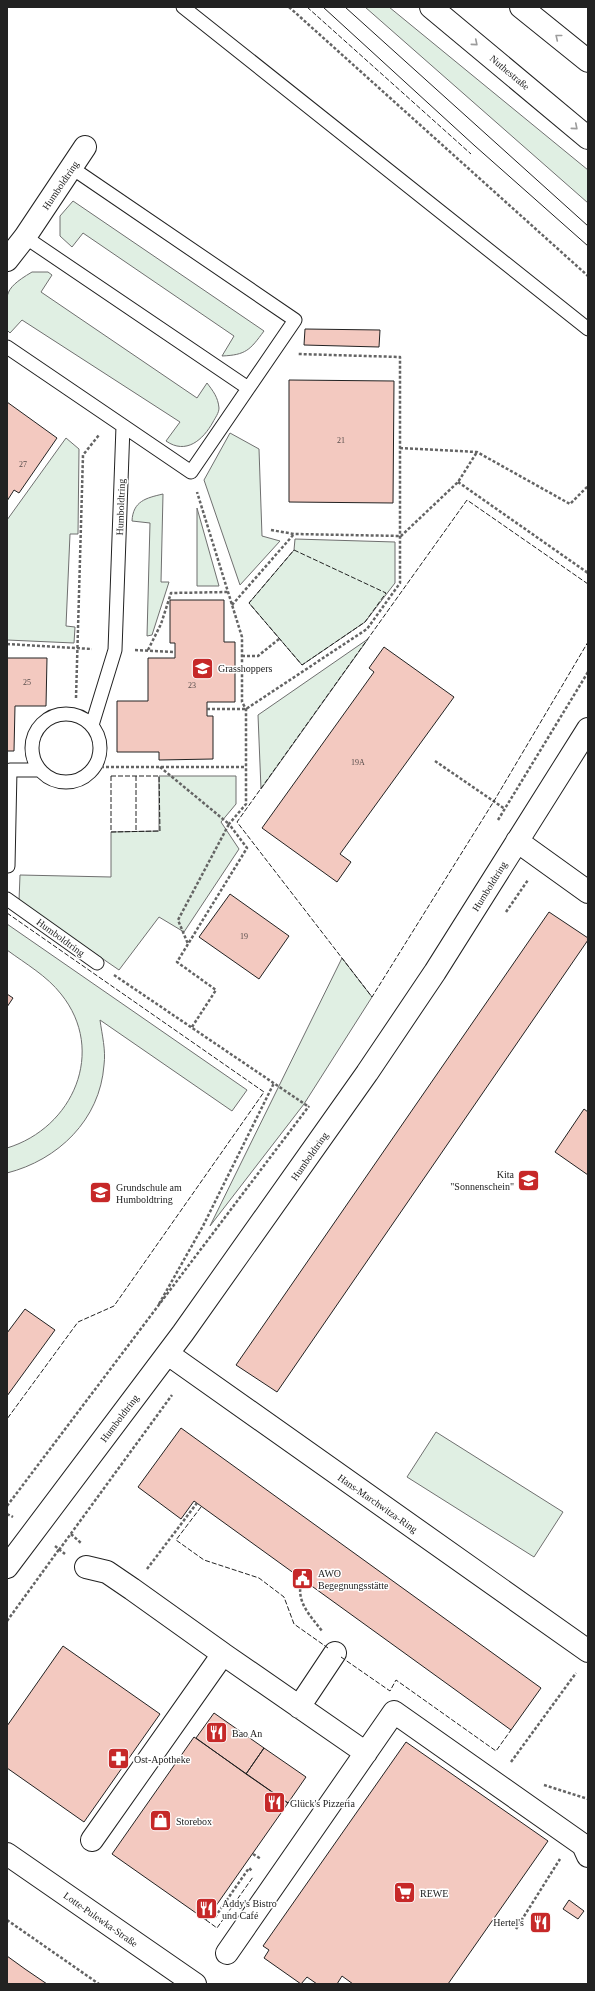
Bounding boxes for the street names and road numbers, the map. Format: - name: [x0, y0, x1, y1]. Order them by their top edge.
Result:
- street label: Nuthestraße: [488, 53, 532, 92]
- street label: Humboldtring: [40, 159, 81, 212]
- street label: Humboldtring: [114, 479, 127, 536]
- street label: Humboldtring: [470, 859, 509, 913]
- street label: Humboldtring: [35, 916, 87, 959]
- street label: Humboldtring: [289, 1130, 330, 1183]
- street label: Humboldtring: [98, 1392, 141, 1444]
- street label: Hans-Marchwitza-Ring: [336, 1472, 420, 1535]
- street label: Lotte-Pulewka-Straße: [62, 1890, 140, 1949]

